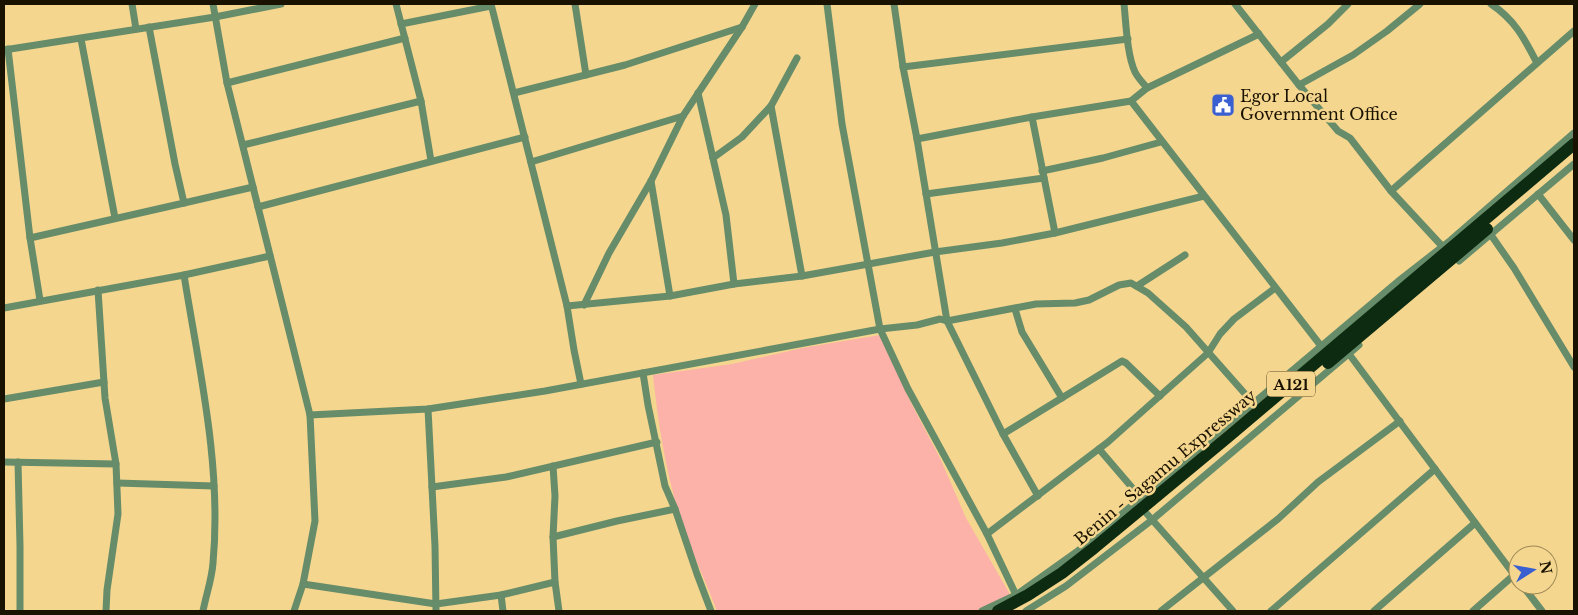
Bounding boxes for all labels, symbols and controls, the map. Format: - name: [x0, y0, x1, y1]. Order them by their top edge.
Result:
- place label: Egor Local Government Office: [1240, 86, 1398, 124]
- public building icon: Egor Local Government Office: [1210, 92, 1236, 118]
- road number: A121: [1267, 372, 1315, 396]
- street label: Benin - Sagamu Expressway: [1070, 385, 1261, 549]
- north arrow: [1508, 545, 1558, 595]
- text: N: [1536, 559, 1556, 576]

